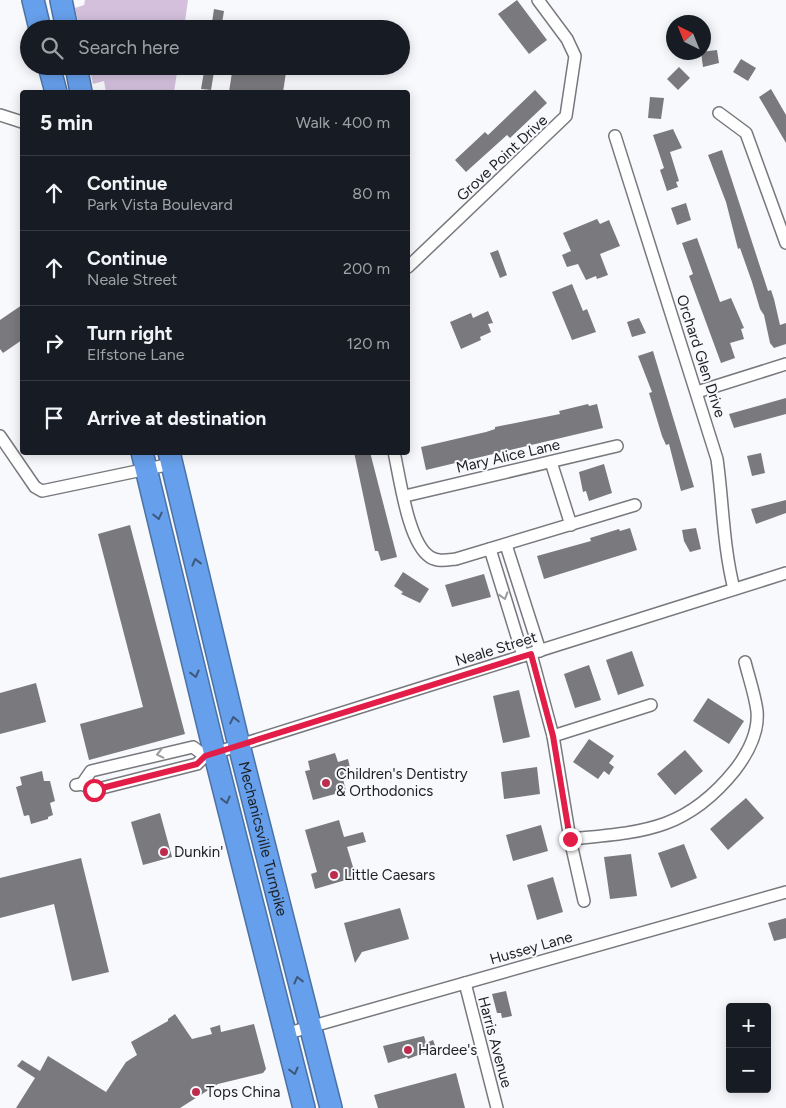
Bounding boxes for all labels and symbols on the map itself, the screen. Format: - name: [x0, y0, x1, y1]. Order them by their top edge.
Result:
- north arrow: [666, 15, 711, 60]
- street label: Grove Point Drive: [453, 111, 551, 205]
- street label: Orchard Glen Drive: [673, 292, 729, 420]
- street label: Mary Alice Lane: [454, 435, 562, 477]
- one-way arrow: [152, 512, 163, 520]
- one-way arrow: [191, 558, 202, 566]
- one-way arrow: [499, 591, 509, 599]
- street label: Neale Street: [453, 628, 539, 670]
- one-way arrow: [189, 670, 200, 679]
- one-way arrow: [229, 716, 240, 725]
- one-way arrow: [156, 748, 165, 759]
- street label: Mechanicsville Turnpike: [235, 760, 291, 918]
- place label: Children's Dentistry & Orthodonics: [336, 765, 468, 800]
- marker: Children's Dentistry & Orthodonics: [320, 777, 332, 789]
- route start: [83, 779, 106, 802]
- one-way arrow: [220, 796, 231, 805]
- route end: [559, 828, 582, 851]
- place label: Dunkin': [174, 843, 223, 861]
- marker: Dunkin': [158, 846, 170, 858]
- place label: Little Caesars: [344, 866, 435, 884]
- marker: Little Caesars: [328, 869, 340, 881]
- street label: Hussey Lane: [488, 928, 574, 968]
- one-way arrow: [293, 975, 304, 984]
- street label: Harris Avenue: [474, 994, 516, 1090]
- place label: Hardee's: [418, 1041, 477, 1059]
- marker: Hardee's: [402, 1044, 414, 1056]
- one-way arrow: [289, 1067, 299, 1075]
- place label: Tops China: [206, 1083, 280, 1101]
- marker: Tops China: [190, 1086, 202, 1098]

